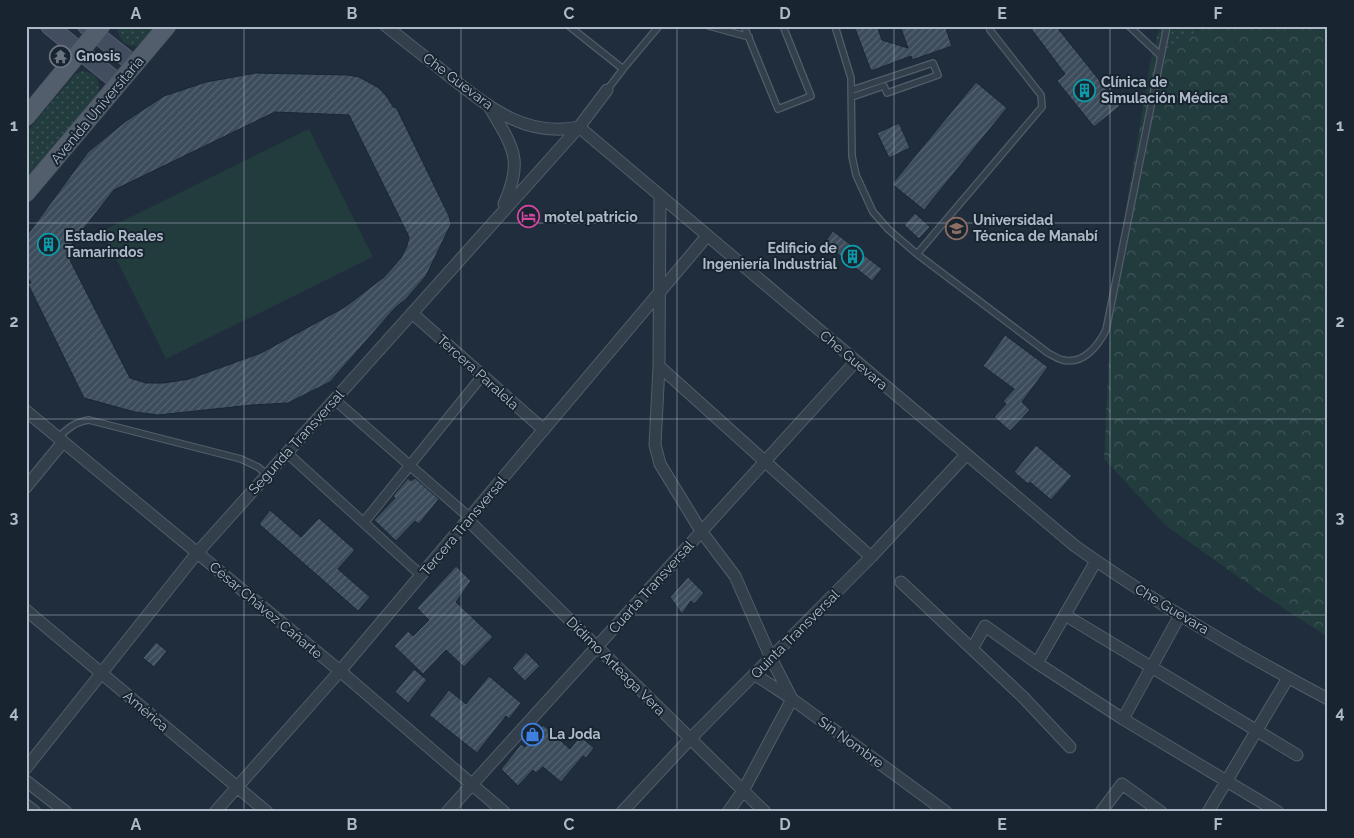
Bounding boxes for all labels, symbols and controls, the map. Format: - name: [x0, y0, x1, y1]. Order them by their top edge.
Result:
- text: A: [131, 4, 142, 23]
- text: B: [347, 4, 358, 23]
- text: C: [564, 4, 575, 23]
- text: D: [779, 4, 791, 23]
- text: E: [997, 4, 1007, 23]
- text: F: [1213, 4, 1223, 23]
- temple icon: Gnosis: [48, 44, 72, 68]
- place label: Gnosis: [76, 48, 121, 64]
- street label: Che Guevara: [420, 50, 496, 112]
- street label: Avenida Universitaria: [47, 53, 147, 167]
- place label: Clínica de Simulación Médica: [1101, 74, 1228, 106]
- building icon: Clínica de Simulación Médica: [1073, 78, 1097, 102]
- text: 1: [10, 116, 18, 135]
- text: 1: [1336, 116, 1344, 135]
- hotel icon: motel patricio: [516, 205, 540, 229]
- place label: motel patricio: [544, 209, 638, 225]
- place label: Universidad Técnica de Manabí: [973, 212, 1098, 244]
- school or university icon: Universidad Técnica de Manabí: [945, 216, 969, 240]
- place label: Estadio Reales Tamarindos: [65, 228, 163, 260]
- building icon: Estadio Reales Tamarindos: [37, 232, 61, 256]
- place label: Edificio de Ingeniería Industrial: [703, 240, 838, 272]
- building icon: Edificio de Ingeniería Industrial: [841, 244, 865, 268]
- text: 2: [9, 312, 19, 331]
- text: 2: [1335, 312, 1345, 331]
- street label: Che Guevara: [817, 327, 891, 393]
- street label: Tercera Paralela: [434, 331, 522, 413]
- street label: Segunda Transversal: [245, 387, 347, 497]
- street label: Tercera Transversal: [417, 473, 509, 579]
- text: 3: [10, 508, 19, 527]
- text: 3: [1336, 508, 1345, 527]
- street label: Cuarta Transversal: [605, 537, 697, 637]
- street label: César Chávez Cañarte: [206, 558, 326, 662]
- street label: Che Guevara: [1132, 581, 1212, 637]
- street label: Quinta Transversal: [747, 586, 843, 682]
- street label: Dídimo Arteaga Vera: [563, 613, 669, 719]
- street label: América: [120, 688, 172, 734]
- text: 4: [9, 703, 19, 722]
- text: 4: [1335, 703, 1345, 722]
- street label: Sin Nombre: [815, 713, 887, 771]
- shop icon: La Joda: [521, 722, 545, 746]
- place label: La Joda: [549, 726, 601, 742]
- text: A: [131, 815, 142, 834]
- text: B: [347, 815, 358, 834]
- text: C: [564, 815, 575, 834]
- text: D: [779, 815, 791, 834]
- text: E: [997, 815, 1007, 834]
- text: F: [1213, 815, 1223, 834]

